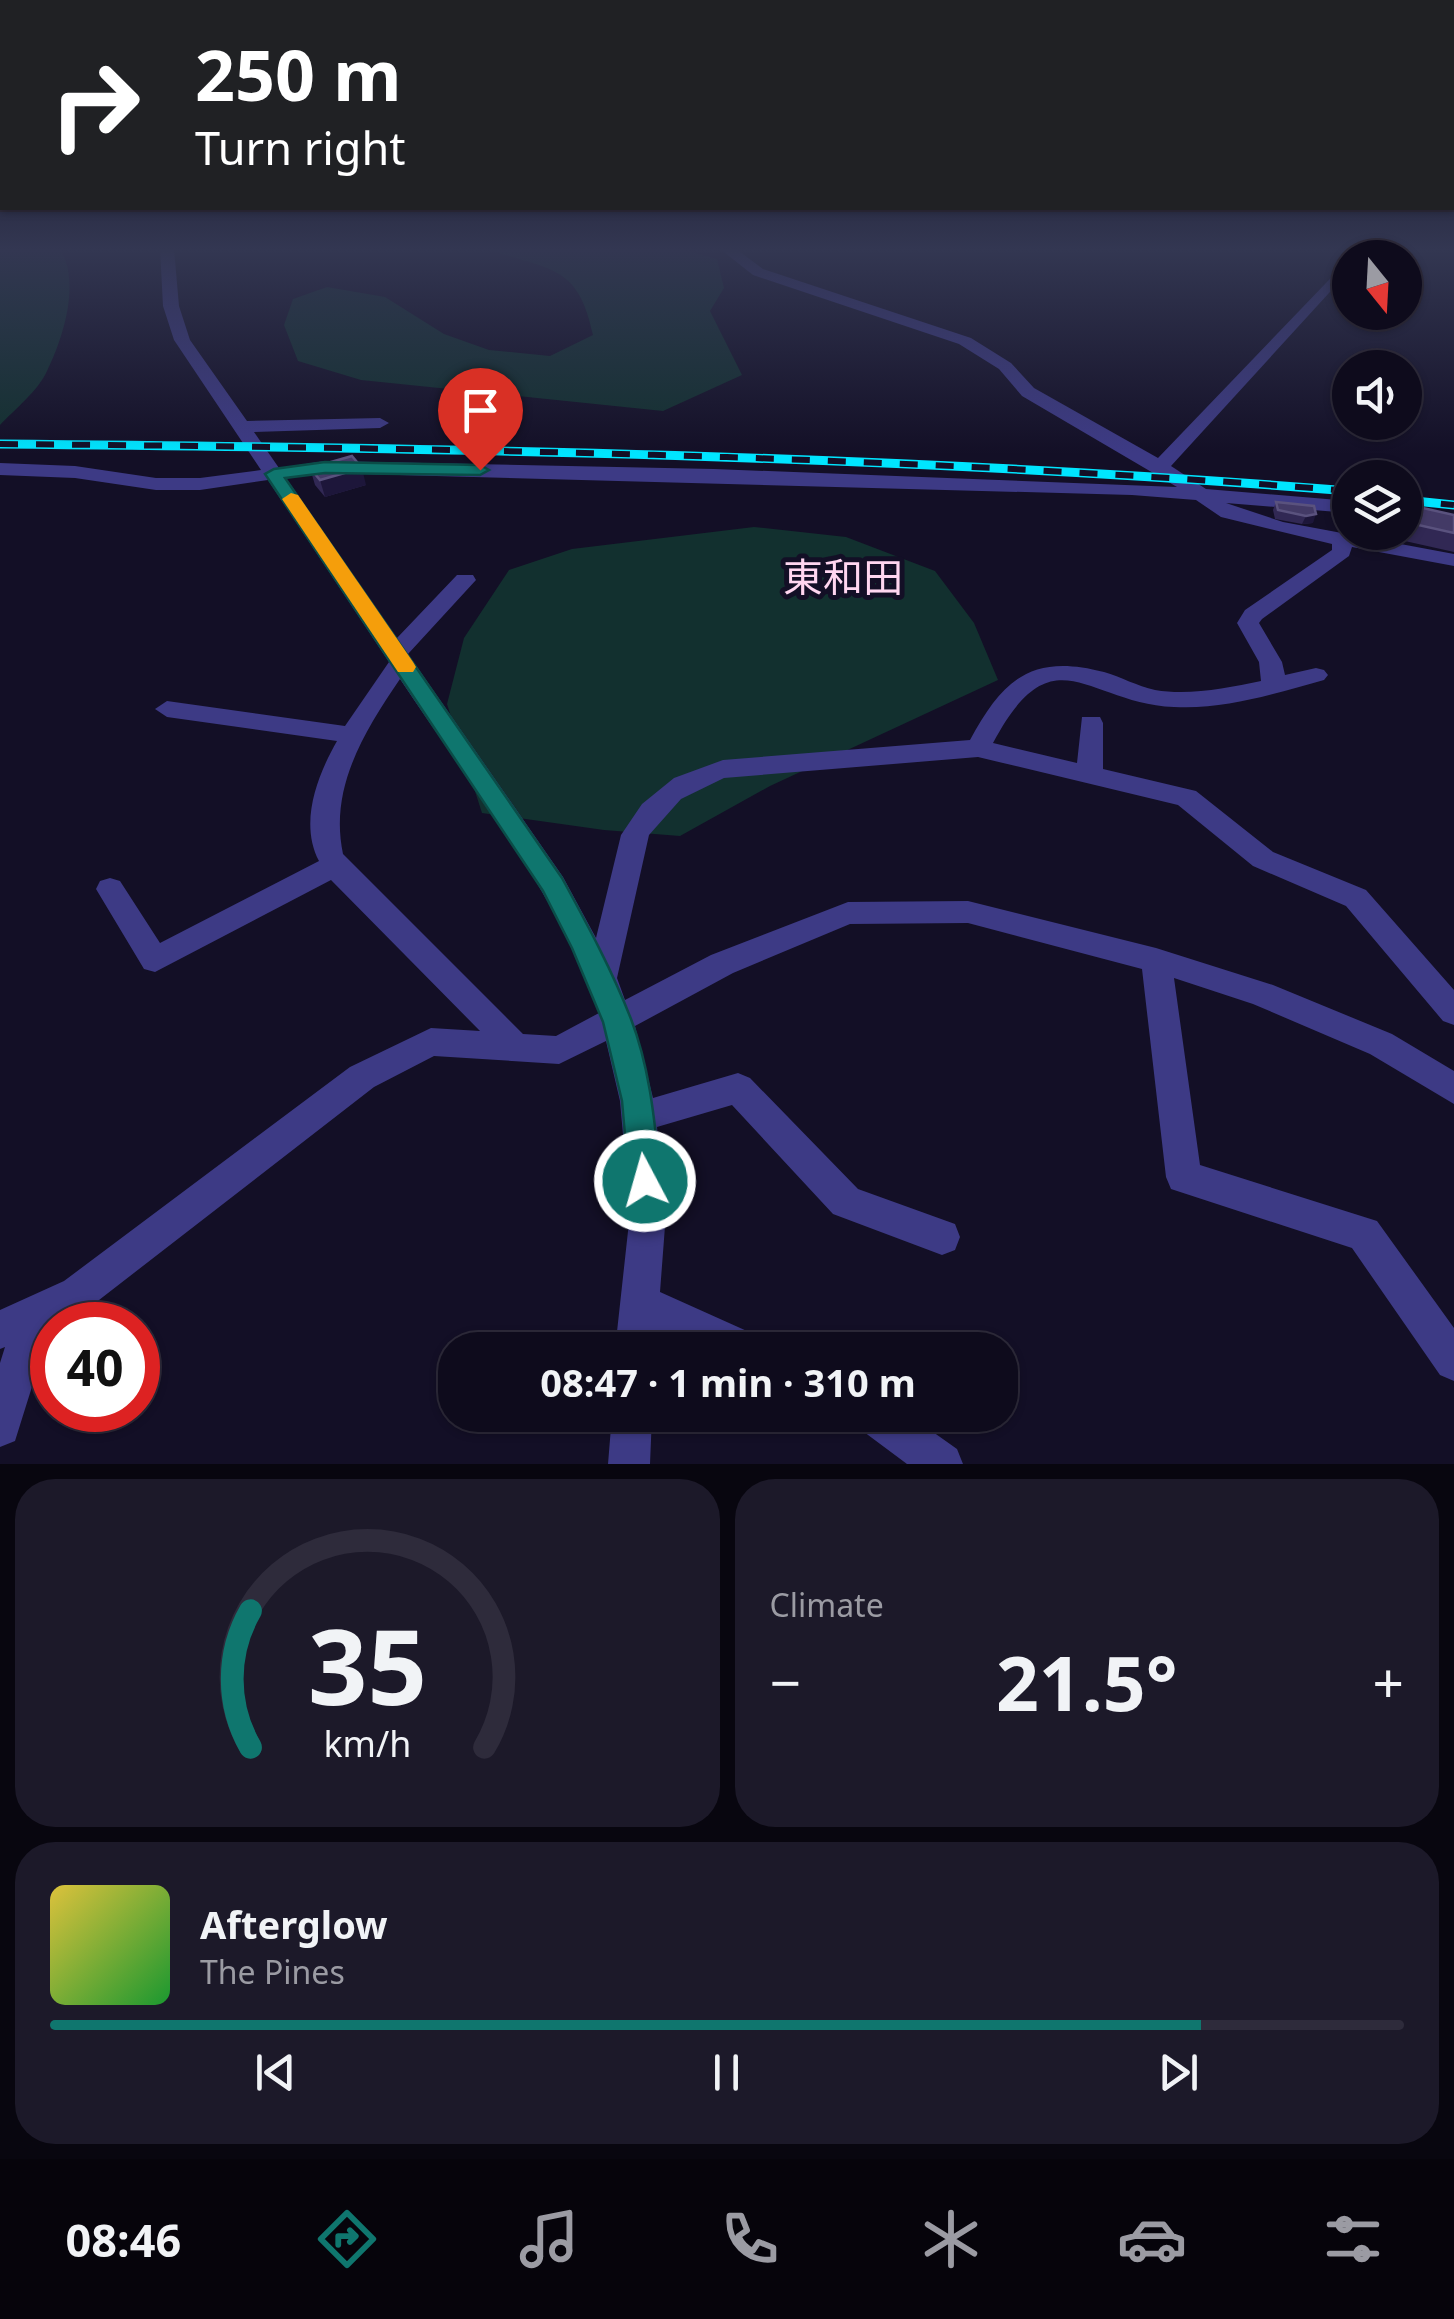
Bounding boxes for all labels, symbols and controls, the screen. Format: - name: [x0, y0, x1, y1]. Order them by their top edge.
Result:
- text: 250 m: [195, 26, 402, 122]
- icon: right: [30, 40, 160, 170]
- text: Turn right: [195, 117, 406, 178]
- north arrow: [1332, 240, 1422, 330]
- map controls: [1332, 240, 1422, 550]
- button: sound: [1332, 350, 1422, 440]
- pin: [438, 368, 523, 471]
- icon: arrive: [453, 383, 508, 438]
- button: layers: [1332, 460, 1422, 550]
- district label: 東和田: [783, 549, 903, 604]
- position arrow: [593, 1129, 697, 1233]
- speed limit sign: 40: [30, 1302, 160, 1432]
- text: 08:47 · 1 min · 310 m: [540, 1356, 916, 1408]
- text: Climate: [770, 1583, 884, 1626]
- text: 35: [308, 1594, 427, 1735]
- text: 21.5°: [996, 1631, 1178, 1733]
- text: −: [770, 1644, 801, 1719]
- text: +: [1373, 1644, 1404, 1719]
- text: km/h: [323, 1719, 411, 1767]
- text: Afterglow: [200, 1898, 388, 1950]
- text: The Pines: [200, 1950, 345, 1993]
- icon: previous: [248, 2045, 303, 2100]
- icon: pause: [699, 2045, 754, 2100]
- icon: next: [1151, 2045, 1206, 2100]
- icon: directions: [312, 2204, 382, 2274]
- icon: music: [514, 2204, 584, 2274]
- icon: phone: [715, 2204, 785, 2274]
- icon: climate: [916, 2204, 986, 2274]
- icon: car: [1117, 2204, 1187, 2274]
- icon: filters: [1318, 2204, 1388, 2274]
- text: 08:46: [66, 2209, 181, 2270]

